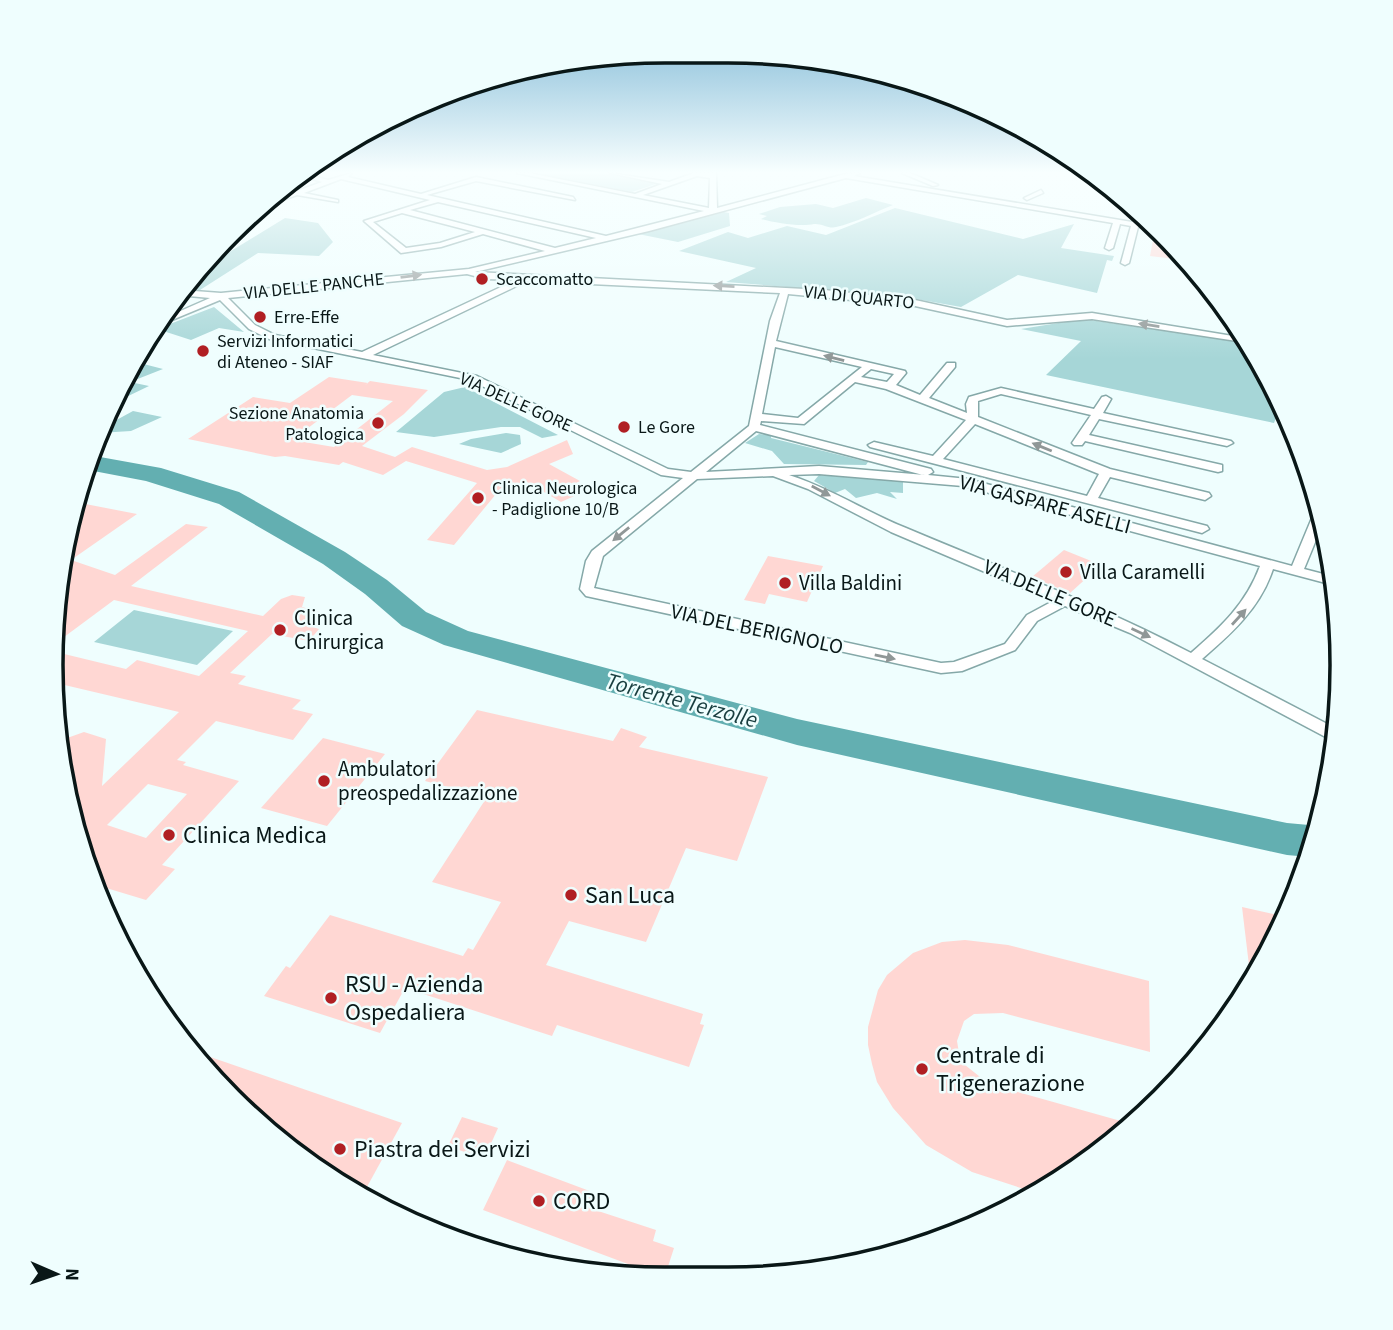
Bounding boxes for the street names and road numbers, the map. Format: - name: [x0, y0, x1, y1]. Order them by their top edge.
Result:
- street label: VIA DELLE PANCHE: [243, 267, 385, 306]
- street label: VIA DI QUARTO: [802, 279, 915, 316]
- street label: VIA DELLE GORE: [455, 366, 576, 439]
- street label: VIA GASPARE ASELLI: [956, 467, 1134, 541]
- street label: VIA DELLE GORE: [979, 552, 1121, 634]
- street label: VIA DEL BERIGNOLO: [668, 596, 846, 662]

